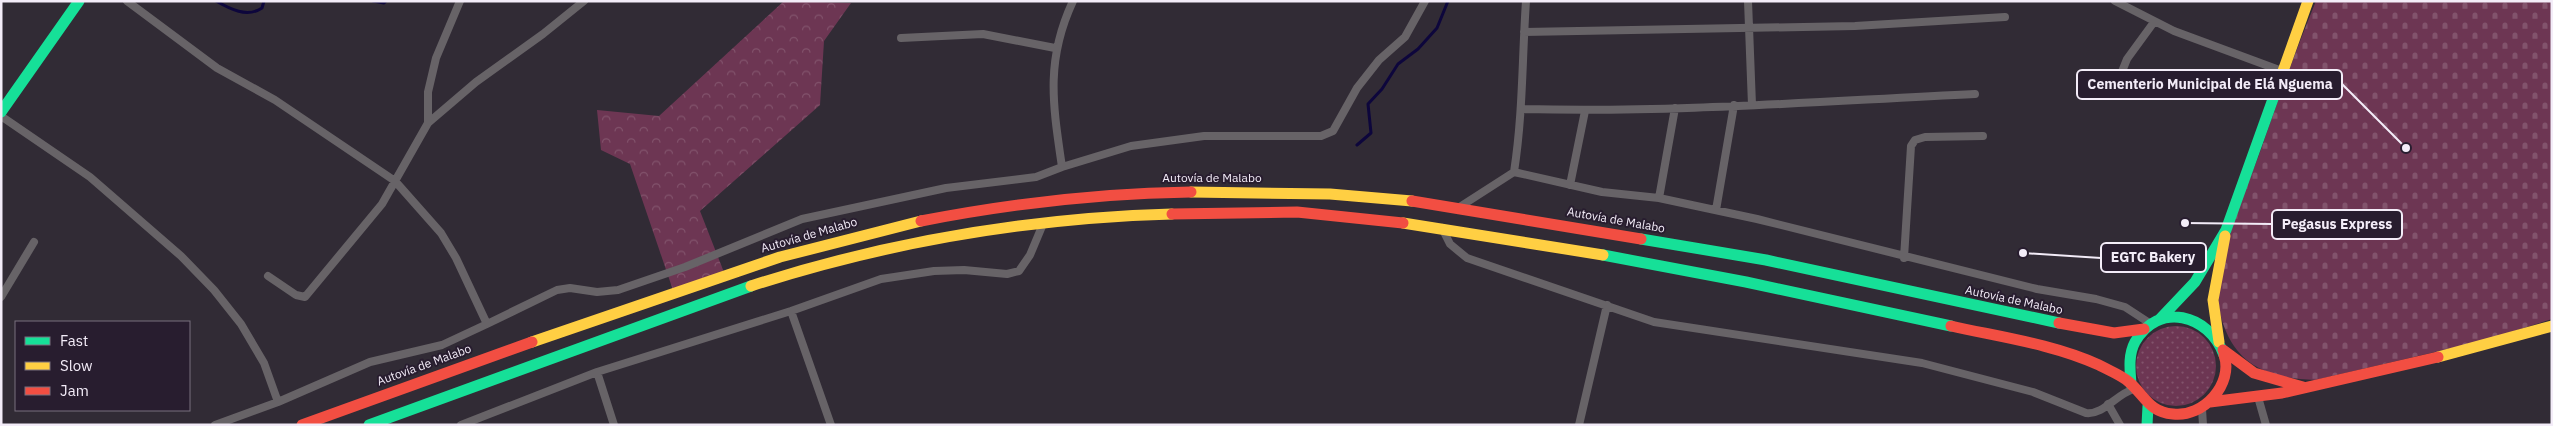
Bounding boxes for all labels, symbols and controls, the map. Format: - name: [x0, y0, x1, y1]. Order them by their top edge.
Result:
- callout: Cementerio Municipal de Elá Nguema: [2077, 70, 2342, 99]
- text: Cementerio Municipal de Elá Nguema: [2087, 75, 2333, 93]
- street label: Autovía de Malabo: [1162, 170, 1262, 185]
- street label: Autovía de Malabo: [1566, 203, 1667, 236]
- callout: Pegasus Express: [2272, 210, 2402, 239]
- street label: Autovía de Malabo: [759, 214, 859, 255]
- text: Pegasus Express: [2282, 215, 2392, 233]
- callout: EGTC Bakery: [2101, 243, 2206, 272]
- text: EGTC Bakery: [2111, 248, 2196, 266]
- street label: Autovía de Malabo: [1964, 282, 2065, 317]
- legend: [15, 321, 190, 411]
- text: Fast: [60, 331, 88, 350]
- street label: Autovía de Malabo: [375, 340, 473, 389]
- text: Slow: [60, 356, 93, 375]
- text: Jam: [60, 381, 89, 400]

